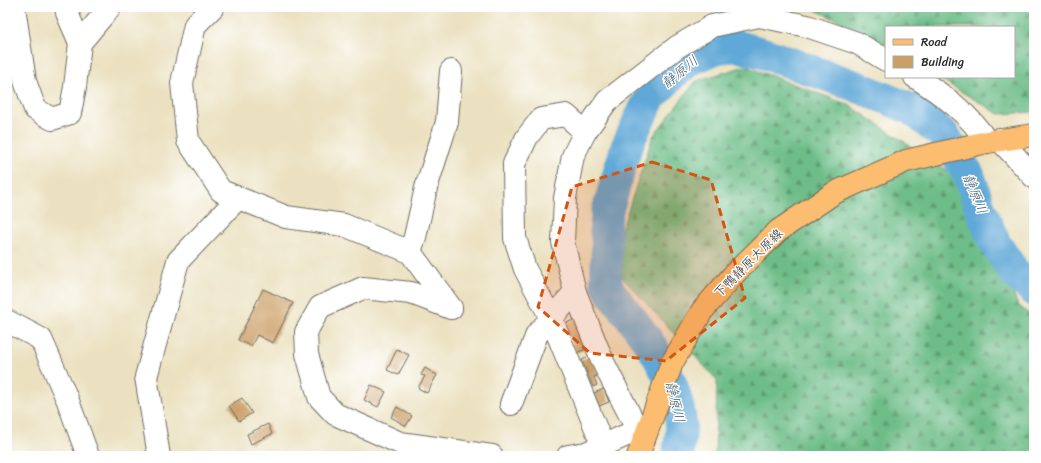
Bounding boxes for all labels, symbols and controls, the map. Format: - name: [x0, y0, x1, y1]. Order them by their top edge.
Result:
- legend: [885, 26, 1015, 78]
- text: Road: [921, 31, 948, 53]
- water label: 静原川: [656, 49, 704, 95]
- text: Building: [921, 51, 964, 73]
- water label: 静原川: [956, 170, 994, 218]
- street label: 下鴨静原大原線: [708, 222, 789, 303]
- water label: 静原川: [658, 379, 692, 425]

